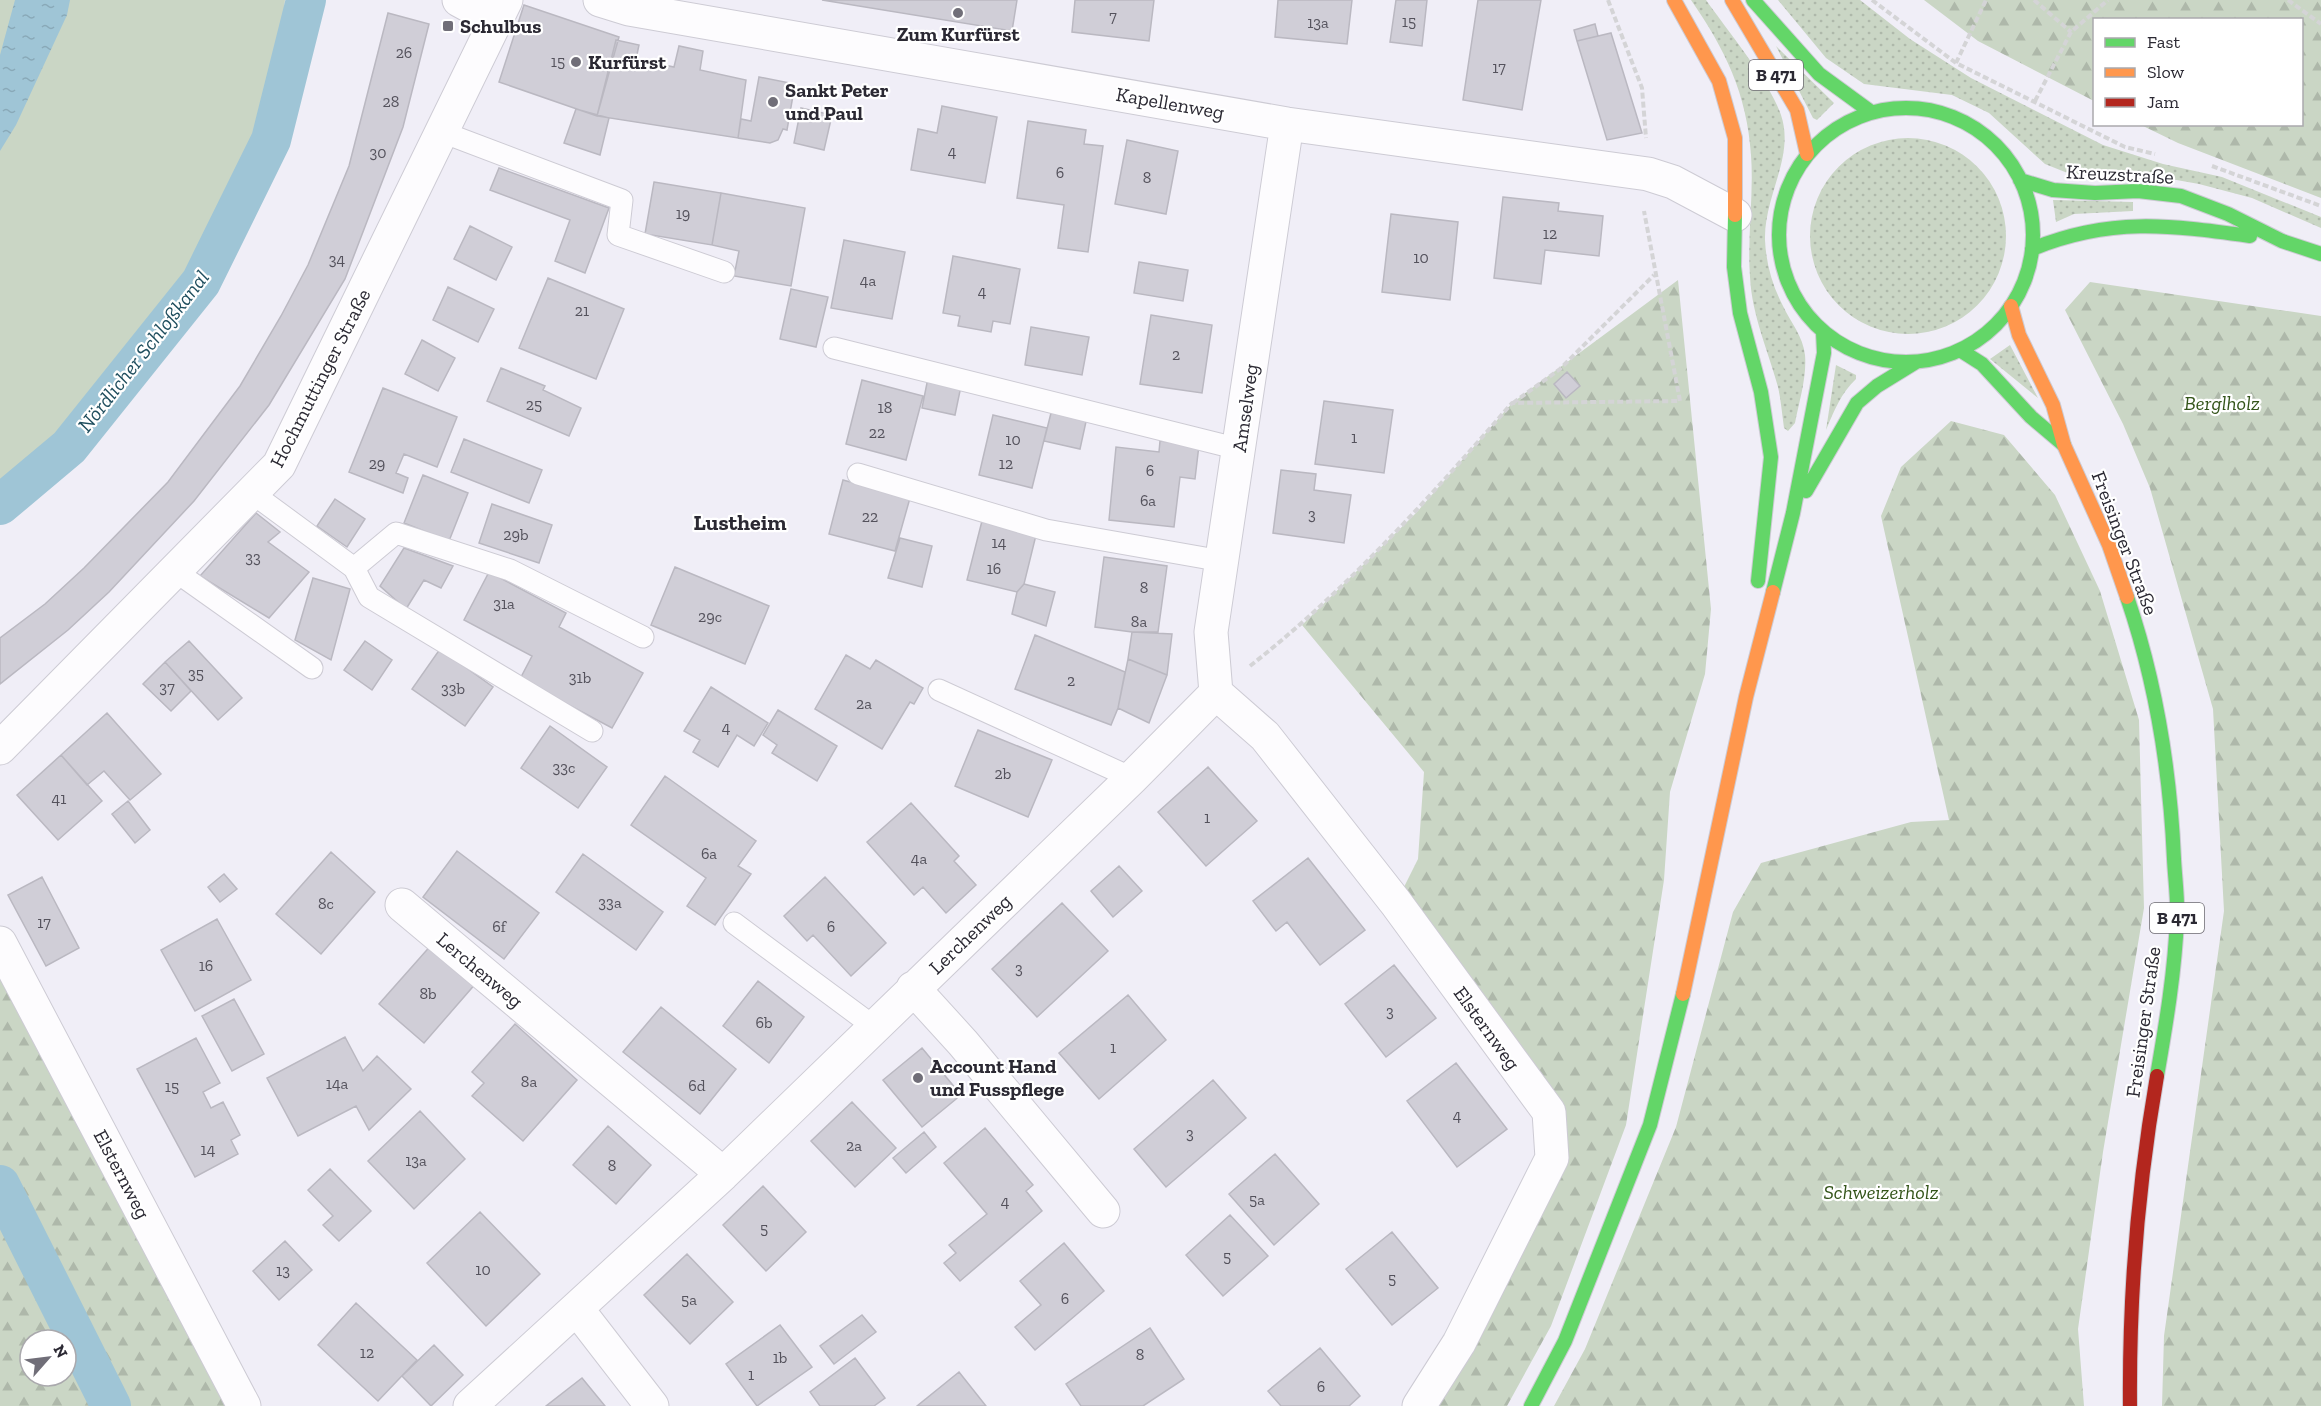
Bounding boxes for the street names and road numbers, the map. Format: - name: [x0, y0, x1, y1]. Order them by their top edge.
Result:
- road number: B 471: [1749, 60, 1803, 90]
- street label: Kapellenweg: [1114, 82, 1226, 124]
- street label: Kreuzstraße: [2066, 159, 2174, 189]
- street label: Hochmuttinger Straße: [265, 285, 375, 471]
- street label: Amselweg: [1227, 362, 1263, 454]
- street label: Freisinger Straße: [2087, 468, 2163, 618]
- street label: Lerchenweg: [924, 889, 1016, 979]
- road number: B 471: [2150, 903, 2204, 933]
- street label: Lerchenweg: [432, 927, 528, 1013]
- street label: Freisinger Straße: [2121, 945, 2165, 1099]
- street label: Elsternweg: [1449, 981, 1525, 1075]
- street label: Elsternweg: [88, 1125, 156, 1223]

